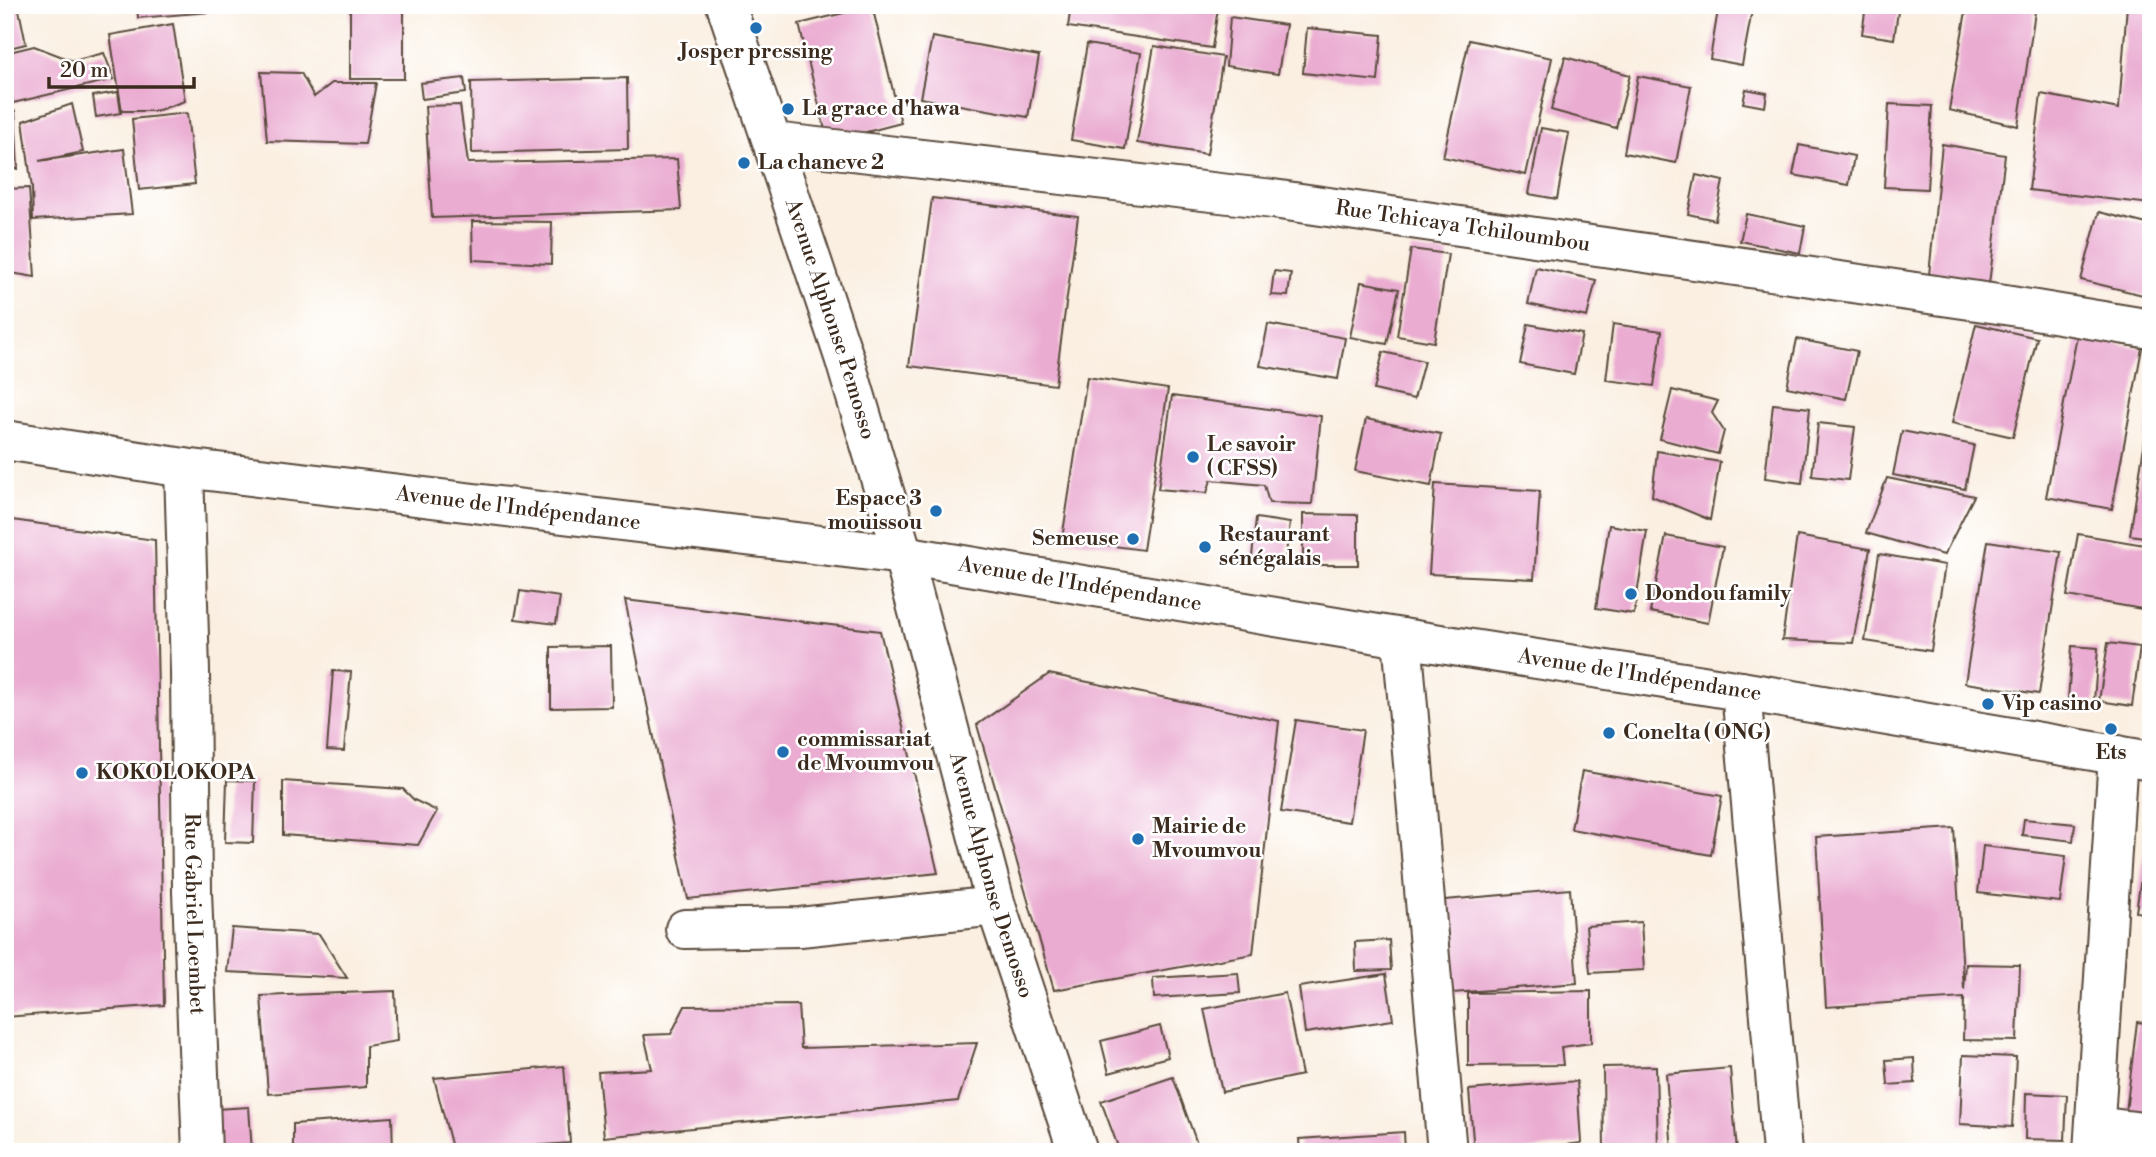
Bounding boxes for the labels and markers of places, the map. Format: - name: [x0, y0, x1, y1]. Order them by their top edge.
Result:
- marker: Josper pressing: [748, 20, 764, 36]
- place label: Josper pressing: [677, 39, 833, 65]
- place label: La grace d'hawa: [802, 96, 960, 122]
- marker: La grace d'hawa: [780, 101, 796, 117]
- place label: La chaneve 2: [758, 150, 884, 176]
- marker: La chaneve 2: [736, 155, 752, 171]
- place label: Le savoir ( CFSS): [1207, 432, 1296, 482]
- marker: Le savoir ( CFSS): [1185, 449, 1201, 465]
- place label: Espace 3 mouissou: [828, 486, 922, 536]
- marker: Espace 3 mouissou: [928, 503, 944, 519]
- place label: Restaurant sénégalais: [1219, 522, 1330, 572]
- place label: Semeuse: [1032, 526, 1119, 552]
- marker: Semeuse: [1125, 531, 1141, 547]
- marker: Restaurant sénégalais: [1197, 539, 1213, 555]
- place label: Dondou family: [1645, 581, 1791, 607]
- marker: Dondou family: [1623, 586, 1639, 602]
- place label: Vip casino: [2001, 691, 2102, 717]
- marker: Vip casino: [1980, 696, 1996, 712]
- place label: Conelta ( ONG): [1623, 720, 1770, 746]
- marker: Ets: [2103, 721, 2119, 737]
- marker: Conelta ( ONG): [1601, 725, 1617, 741]
- place label: commissariat de Mvoumvou: [797, 727, 934, 777]
- place label: Ets: [2095, 740, 2127, 766]
- marker: commissariat de Mvoumvou: [775, 744, 791, 760]
- place label: KOKOLOKOPA: [96, 760, 256, 786]
- marker: KOKOLOKOPA: [74, 765, 90, 781]
- place label: Mairie de Mvoumvou: [1152, 814, 1261, 864]
- marker: Mairie de Mvoumvou: [1130, 831, 1146, 847]

